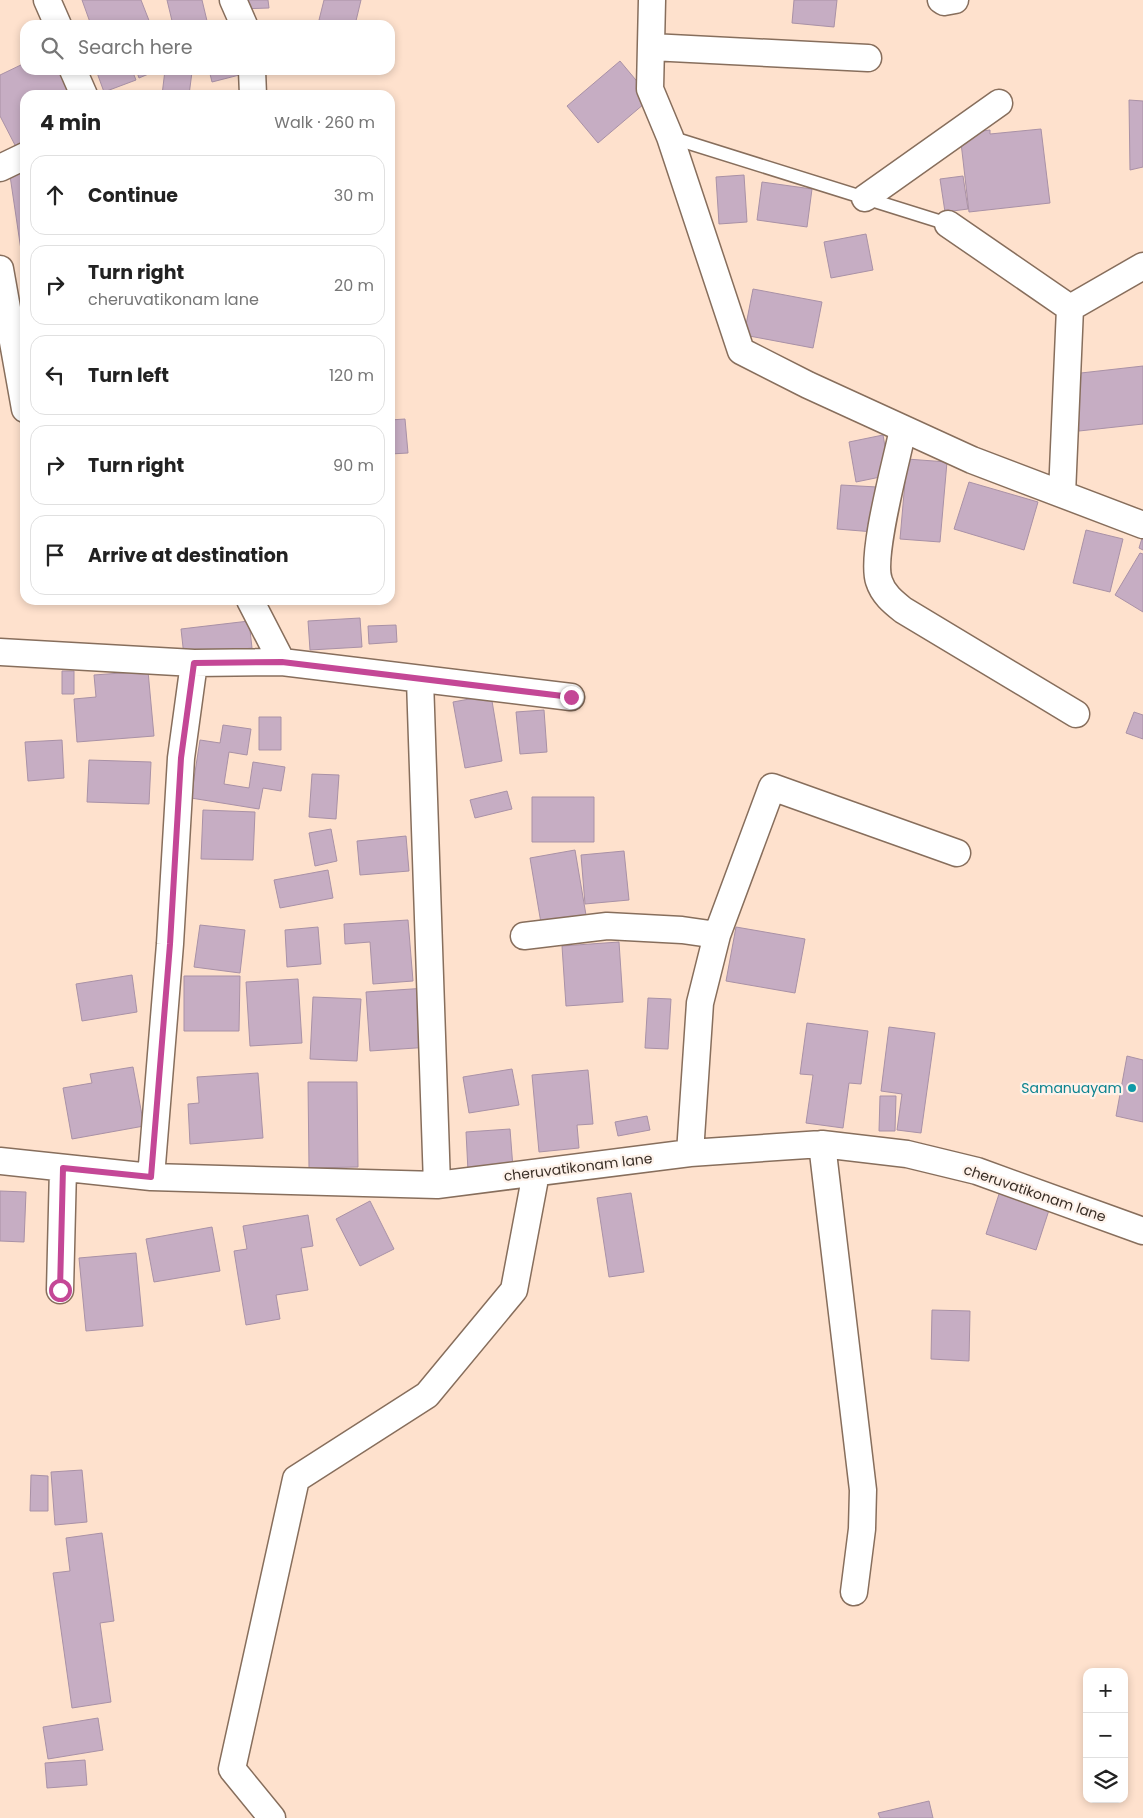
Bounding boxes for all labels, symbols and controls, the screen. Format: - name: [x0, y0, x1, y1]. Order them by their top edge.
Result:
- search box: [20, 20, 395, 75]
- icon: search: [38, 34, 66, 62]
- text: Search here: [78, 34, 192, 61]
- text: 4 min: [40, 108, 101, 137]
- text: Walk · 260 m: [274, 111, 375, 134]
- icon: ahead: [41, 181, 69, 209]
- text: Continue: [88, 182, 178, 209]
- text: 30 m: [334, 184, 374, 207]
- text: Turn right: [88, 259, 184, 286]
- icon: right: [41, 271, 69, 299]
- text: 20 m: [334, 274, 374, 297]
- text: cheruvatikonam lane: [88, 288, 259, 311]
- icon: left: [41, 361, 69, 389]
- text: Turn left: [88, 362, 169, 389]
- text: 120 m: [329, 364, 374, 387]
- icon: right: [41, 451, 69, 479]
- text: Turn right: [88, 452, 184, 479]
- text: 90 m: [333, 454, 374, 477]
- icon: arrive: [41, 541, 69, 569]
- text: Arrive at destination: [88, 542, 289, 569]
- route end: [560, 686, 583, 709]
- place label: Samanuayam: [1021, 1078, 1122, 1098]
- marker: Samanuayam: [1126, 1082, 1138, 1094]
- street label: cheruvatikonam lane: [503, 1148, 654, 1186]
- street label: cheruvatikonam lane: [961, 1159, 1109, 1227]
- route start: [49, 1279, 72, 1302]
- map controls: [1083, 1668, 1128, 1803]
- button: +: [1083, 1668, 1128, 1713]
- button: −: [1083, 1713, 1128, 1758]
- button: layers: [1083, 1758, 1128, 1803]

